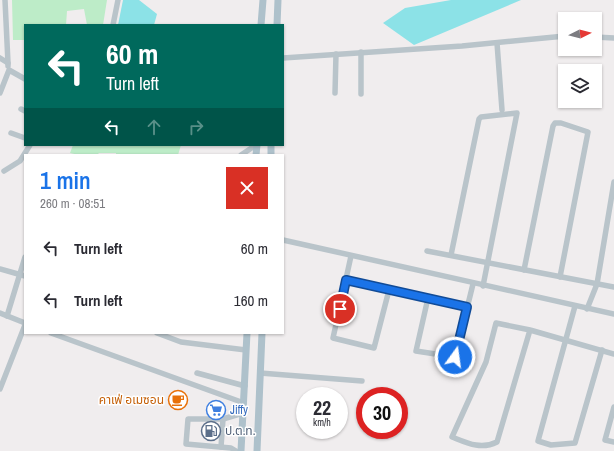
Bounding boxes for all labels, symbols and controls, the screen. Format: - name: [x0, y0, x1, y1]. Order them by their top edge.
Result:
- north arrow: [558, 12, 602, 56]
- map controls: [558, 12, 602, 108]
- text: 60 m: [106, 35, 158, 73]
- icon: left: [40, 40, 92, 92]
- button: layers: [558, 64, 602, 108]
- text: Turn left: [106, 71, 159, 96]
- icon: left: [101, 116, 123, 138]
- icon: ahead: [143, 116, 165, 138]
- icon: right: [185, 116, 207, 138]
- text: 1 min: [40, 164, 91, 196]
- button: close: [226, 167, 268, 209]
- text: 260 m · 08:51: [40, 195, 105, 212]
- icon: left: [40, 237, 62, 259]
- text: Turn left: [74, 238, 122, 259]
- text: 60 m: [241, 238, 268, 259]
- icon: left: [40, 289, 62, 311]
- text: Turn left: [74, 290, 122, 311]
- text: 160 m: [234, 290, 268, 311]
- pin: [323, 292, 357, 326]
- icon: arrive: [329, 298, 351, 320]
- position arrow: [434, 336, 476, 378]
- speed limit sign: 30: [356, 387, 408, 439]
- cafe icon: คาเฟ่ อเมซอน: [167, 389, 189, 411]
- place label: คาเฟ่ อเมซอน: [99, 392, 164, 408]
- text: 22: [313, 394, 331, 421]
- supermarket icon: Jiffy: [205, 399, 227, 421]
- place label: Jiffy: [230, 402, 248, 418]
- text: km/h: [313, 416, 331, 429]
- fuel station icon: ป.ต.ท.: [200, 420, 222, 442]
- place label: ป.ต.ท.: [225, 423, 255, 439]

